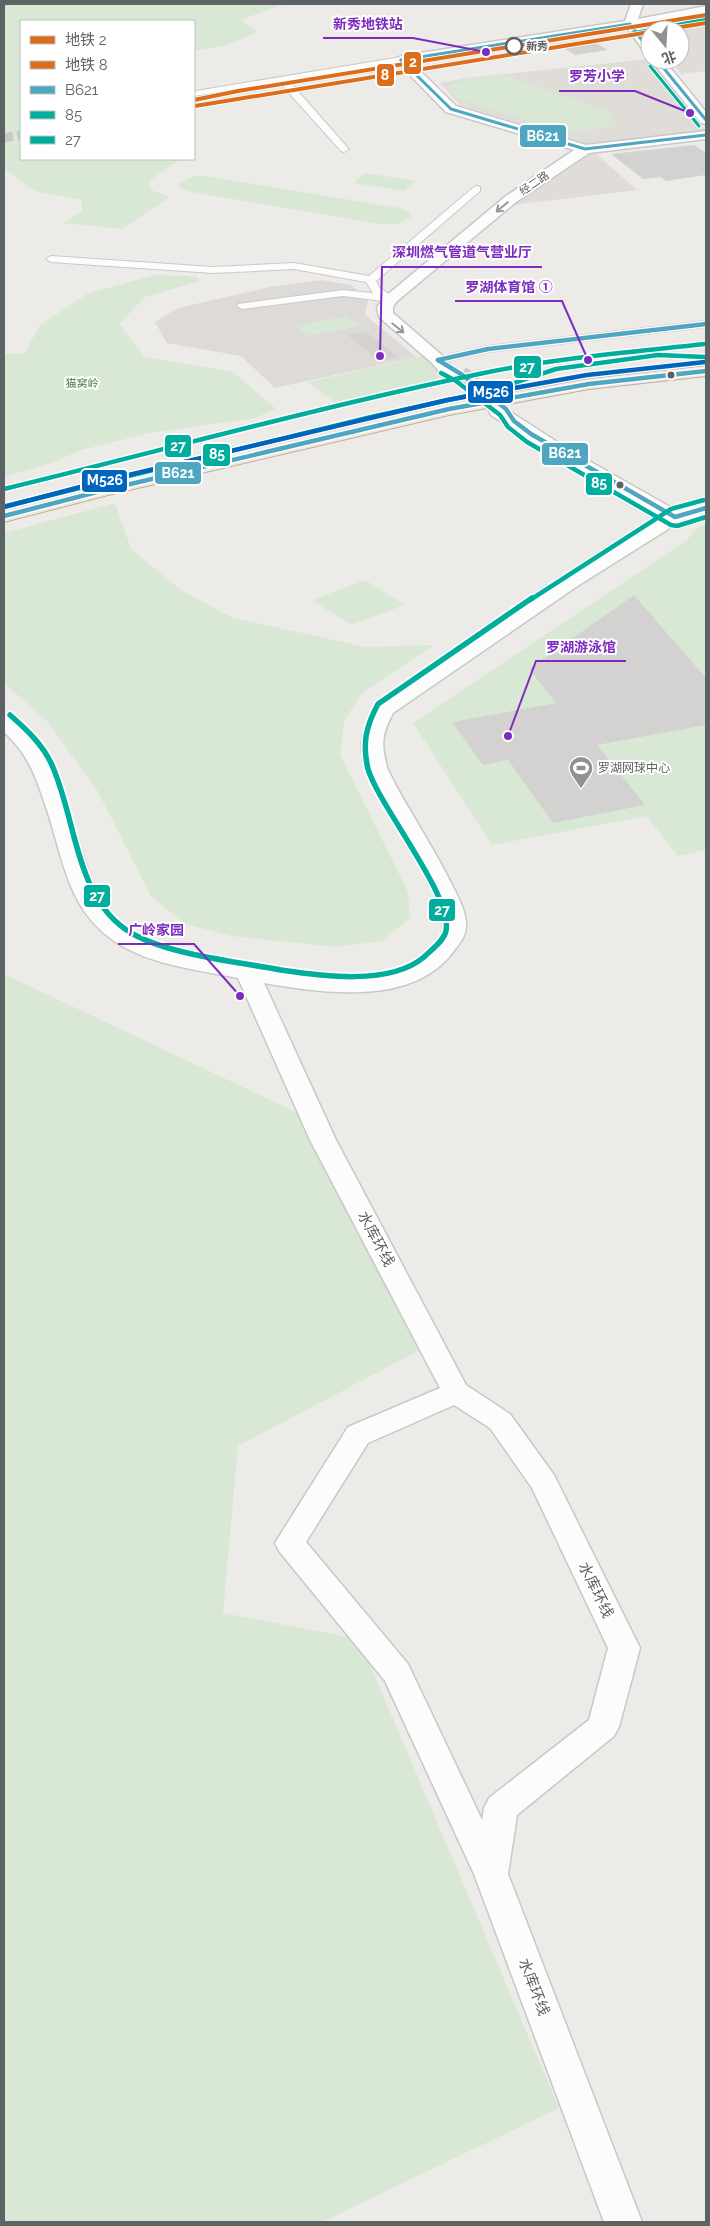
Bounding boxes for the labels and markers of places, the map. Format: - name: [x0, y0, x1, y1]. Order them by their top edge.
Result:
- callout: 新秀地铁站: [323, 9, 413, 38]
- marker: 新秀: [505, 37, 523, 55]
- place label: 新秀: [526, 40, 548, 53]
- callout: 罗芳小学: [559, 62, 635, 91]
- callout: 深圳燃气管道气营业厅: [382, 238, 542, 267]
- callout: 罗湖体育馆 ①: [455, 272, 562, 301]
- unlabelled marker: [666, 370, 676, 380]
- unlabelled marker: [615, 480, 625, 490]
- callout: 罗湖游泳馆: [536, 632, 626, 661]
- sports icon: 罗湖网球中心: [568, 755, 594, 789]
- place label: 罗湖网球中心: [598, 761, 670, 775]
- callout: 广岭家园: [118, 915, 194, 944]

